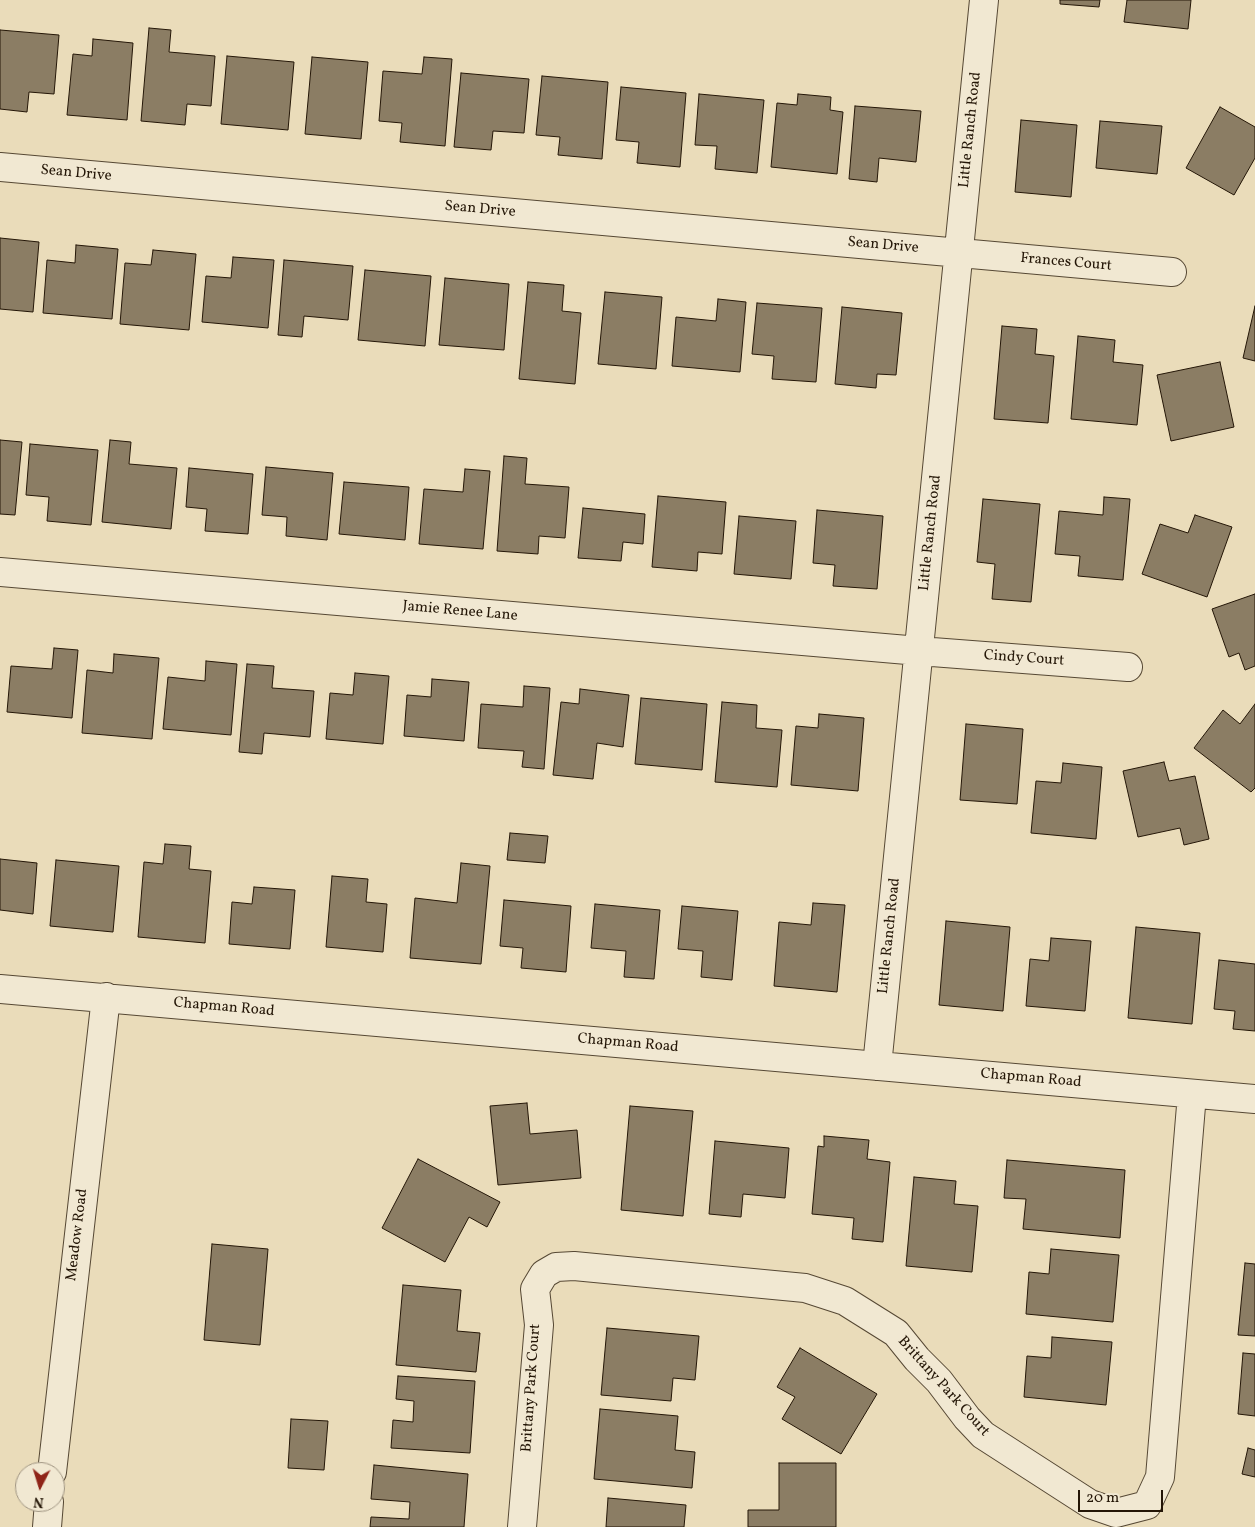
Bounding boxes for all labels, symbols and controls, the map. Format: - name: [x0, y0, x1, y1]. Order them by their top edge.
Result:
- street label: Little Ranch Road: [956, 71, 986, 189]
- street label: Sean Drive: [40, 162, 112, 186]
- street label: Sean Drive: [444, 198, 516, 222]
- street label: Sean Drive: [847, 234, 919, 258]
- street label: Frances Court: [1020, 250, 1112, 276]
- street label: Little Ranch Road: [916, 474, 946, 592]
- street label: Jamie Renee Lane: [402, 598, 518, 626]
- street label: Cindy Court: [983, 647, 1065, 671]
- street label: Little Ranch Road: [875, 877, 905, 995]
- street label: Chapman Road: [173, 995, 275, 1021]
- street label: Chapman Road: [577, 1031, 679, 1057]
- street label: Chapman Road: [980, 1066, 1082, 1092]
- street label: Meadow Road: [63, 1188, 93, 1282]
- street label: Brittany Park Court: [519, 1323, 545, 1453]
- street label: Brittany Park Court: [893, 1333, 993, 1441]
- north arrow: [15, 1462, 65, 1512]
- scale bar: [1080, 1480, 1165, 1512]
- text: 20 m: [1086, 1488, 1119, 1509]
- text: N: [33, 1492, 45, 1511]

